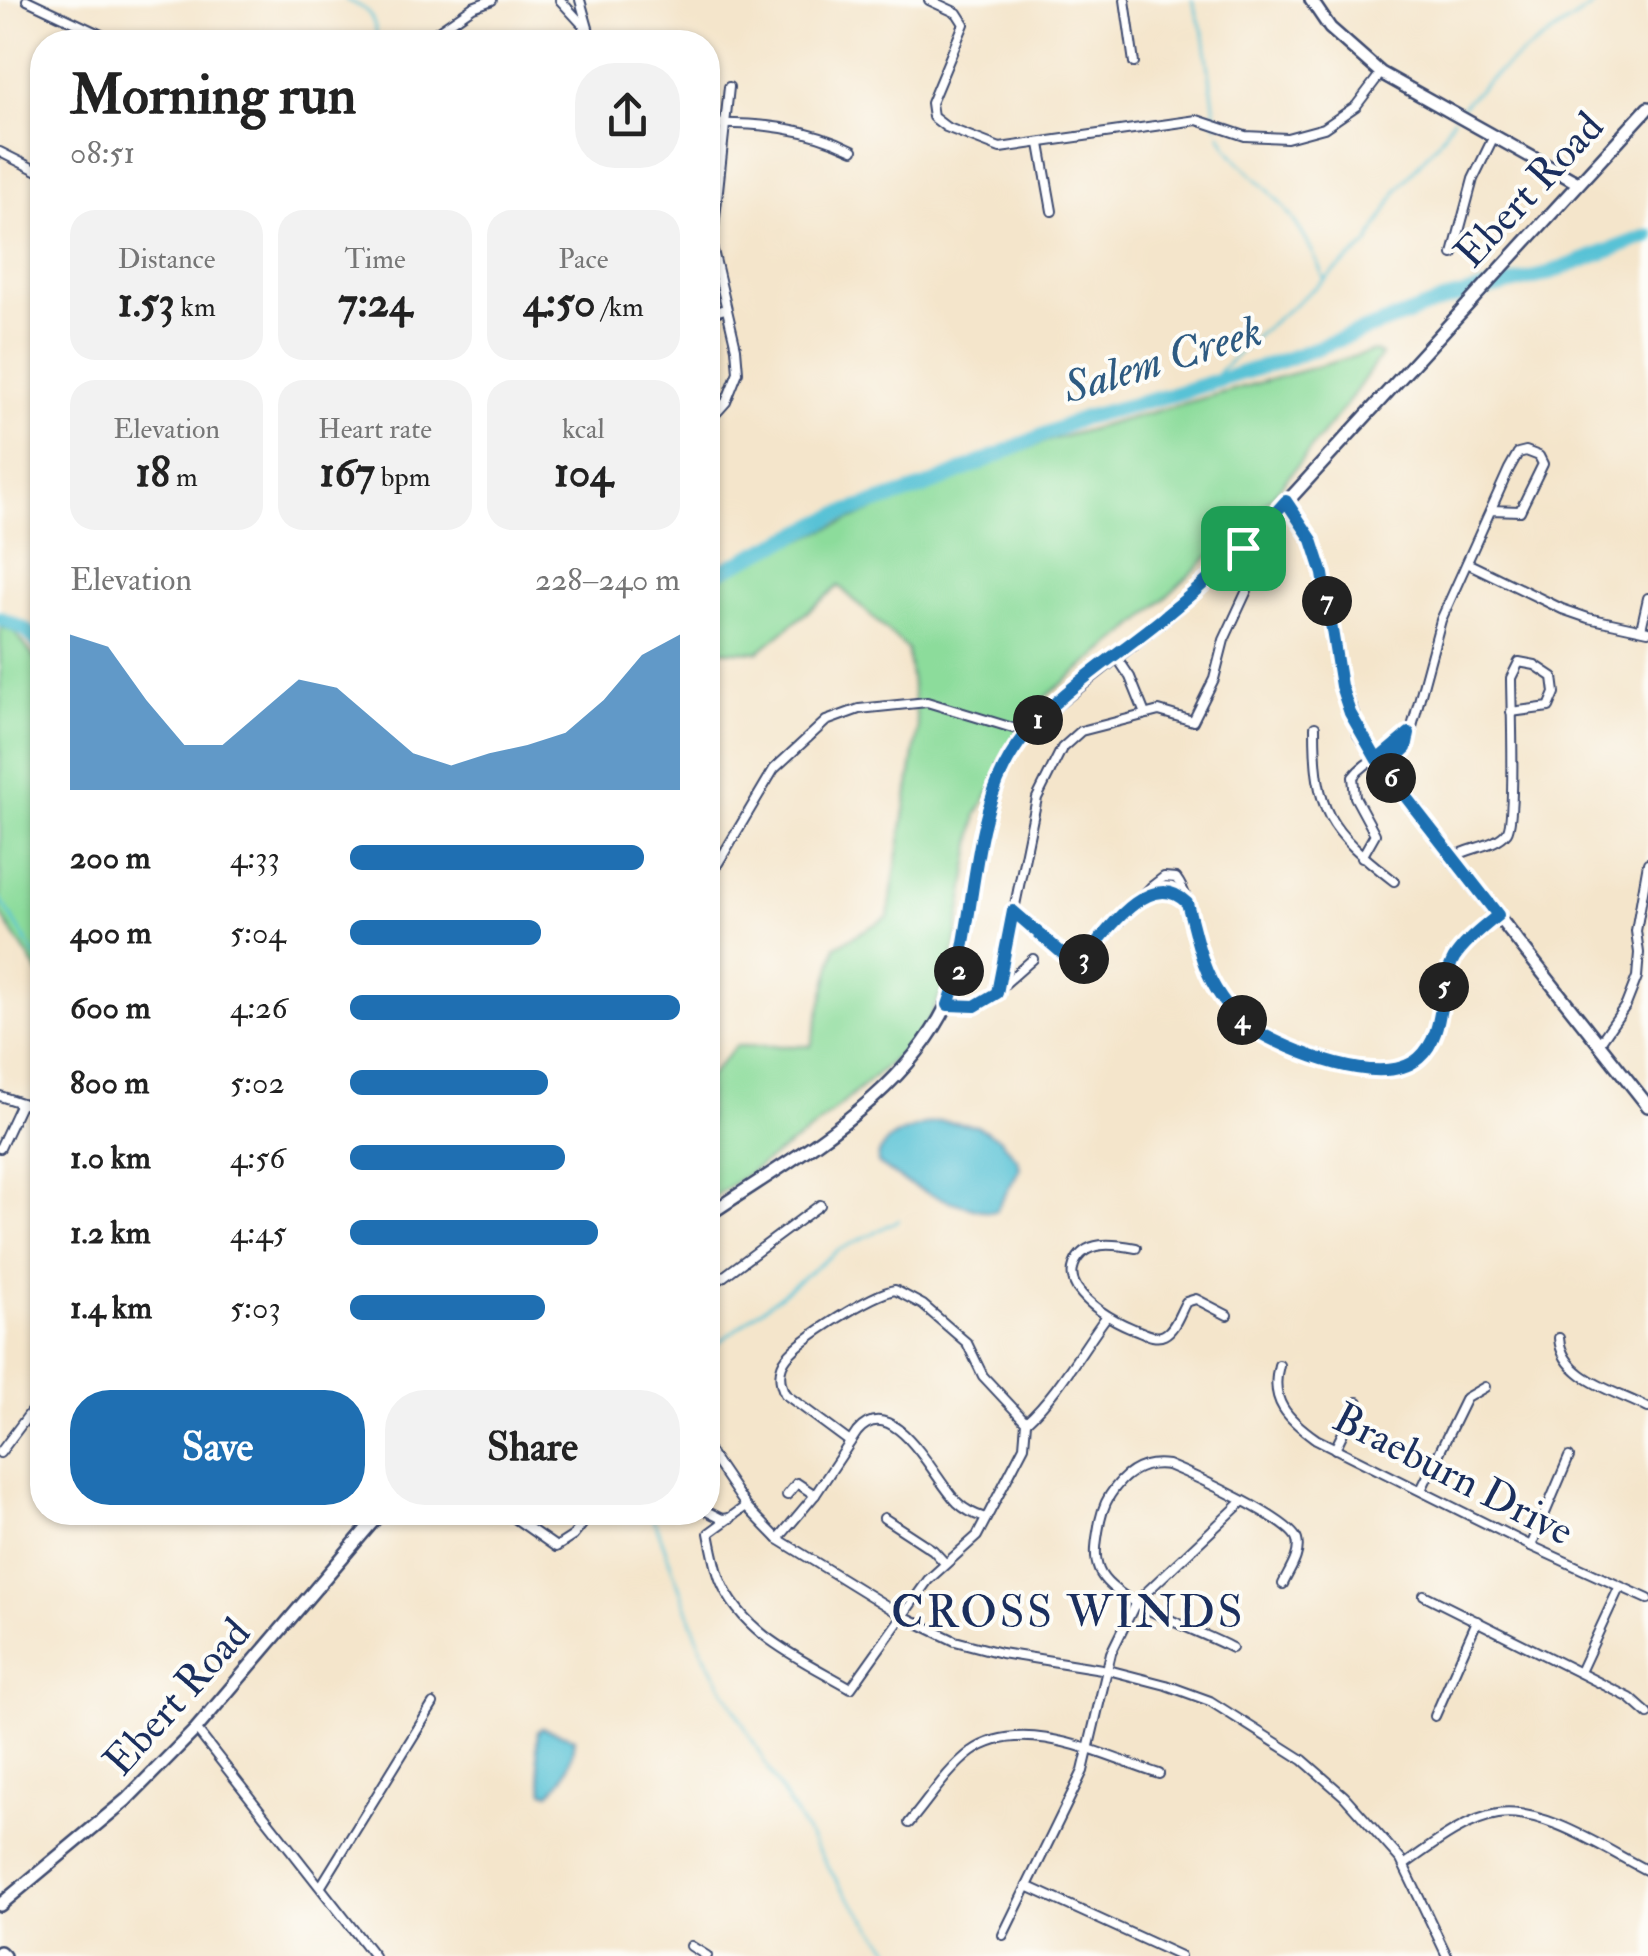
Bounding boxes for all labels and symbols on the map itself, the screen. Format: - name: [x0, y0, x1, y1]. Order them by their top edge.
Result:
- street label: Ebert Road: [1444, 101, 1615, 279]
- water label: Salem Creek: [1055, 303, 1269, 417]
- pin: [1201, 506, 1286, 591]
- pin: 7: [1302, 576, 1352, 626]
- pin: 1: [1013, 695, 1063, 745]
- pin: 6: [1366, 753, 1416, 803]
- pin: 3: [1059, 934, 1109, 984]
- pin: 2: [934, 946, 984, 996]
- pin: 5: [1419, 962, 1469, 1012]
- pin: 4: [1217, 995, 1267, 1045]
- street label: Braeburn Drive: [1324, 1392, 1582, 1557]
- district label: CROSS WINDS: [891, 1585, 1245, 1641]
- street label: Ebert Road: [93, 1607, 262, 1787]

